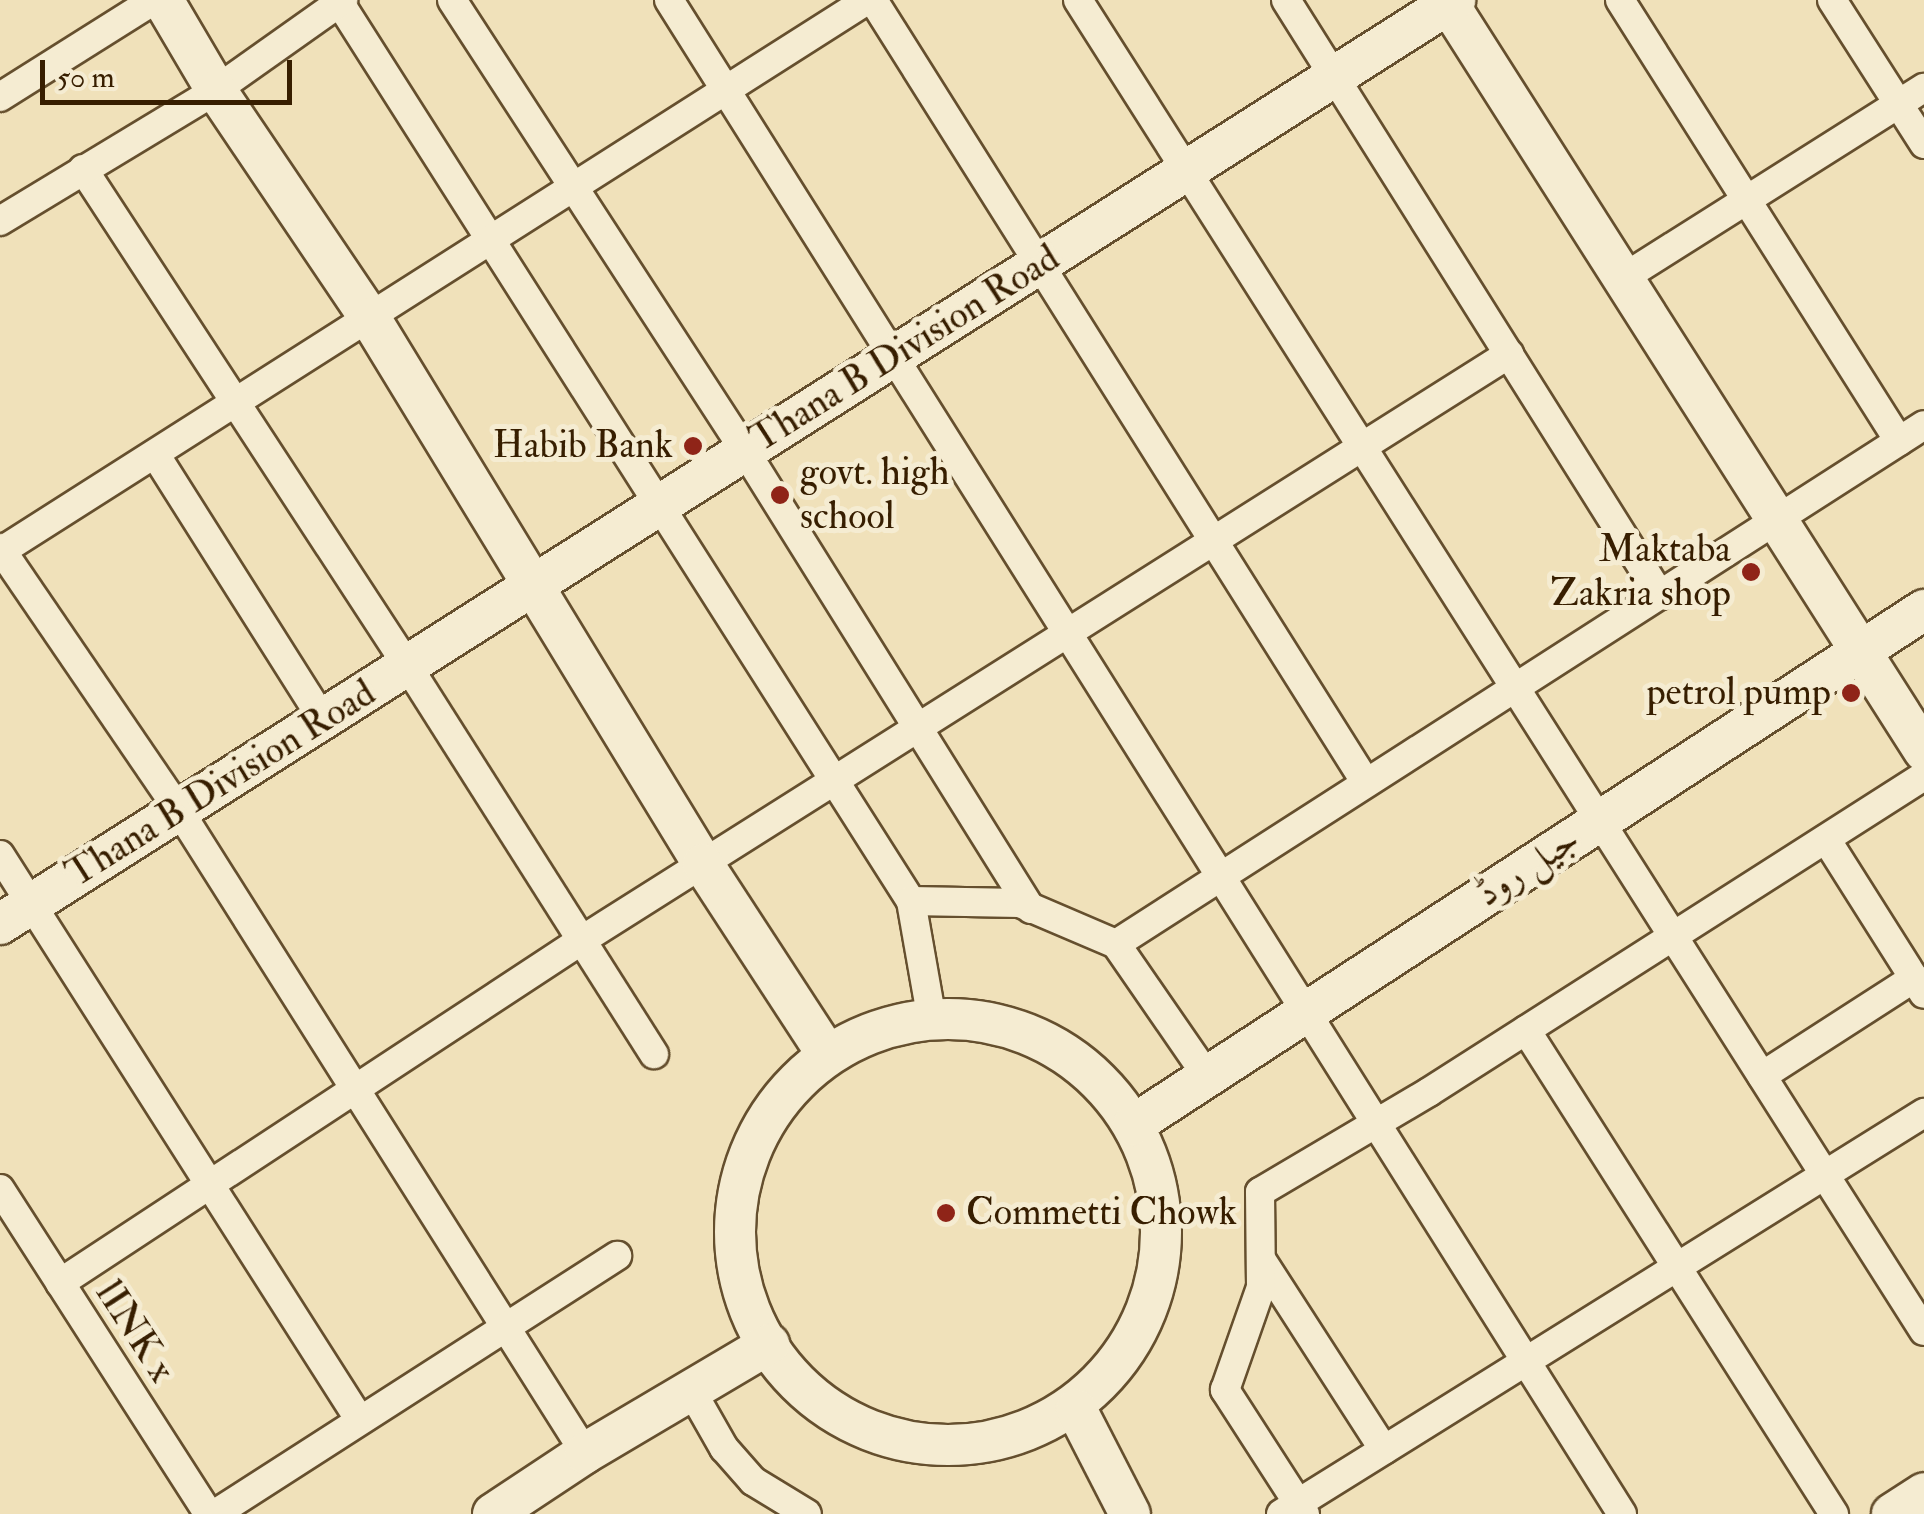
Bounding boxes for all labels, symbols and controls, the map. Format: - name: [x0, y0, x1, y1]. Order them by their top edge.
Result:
- scale bar: [45, 40, 298, 102]
- text: 50 m: [57, 59, 115, 96]
- street label: Thana B Division Road: [742, 235, 1068, 463]
- place label: Habib Bank: [493, 423, 673, 469]
- marker: Habib Bank: [682, 435, 704, 457]
- place label: govt. high school: [800, 450, 949, 540]
- marker: govt. high school: [769, 484, 791, 506]
- place label: Maktaba Zakria shop: [1550, 527, 1731, 616]
- marker: Maktaba Zakria shop: [1740, 561, 1762, 583]
- street label: Thana B Division Road: [58, 670, 384, 898]
- place label: petrol pump: [1646, 670, 1831, 716]
- marker: petrol pump: [1840, 682, 1862, 704]
- street label: جیل روڈ: [1468, 817, 1588, 917]
- place label: Commetti Chowk: [966, 1190, 1237, 1236]
- marker: Commetti Chowk: [935, 1202, 957, 1224]
- street label: lINK x: [86, 1273, 184, 1391]

